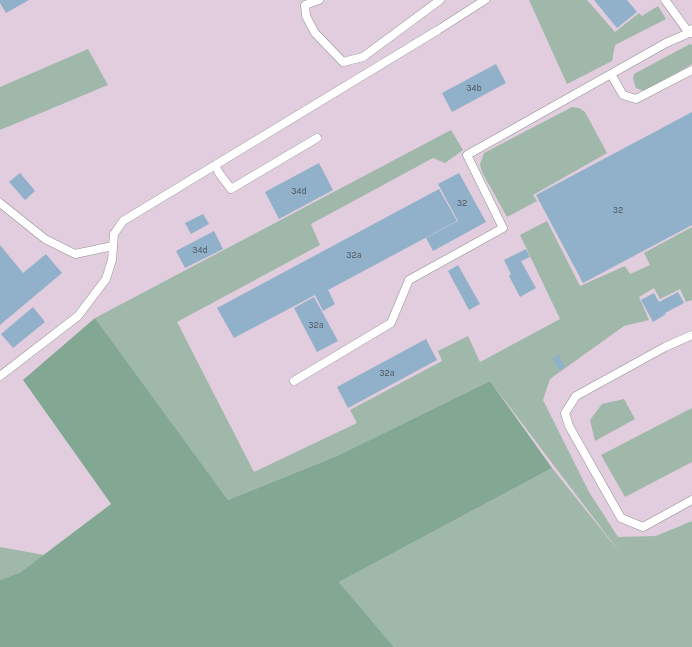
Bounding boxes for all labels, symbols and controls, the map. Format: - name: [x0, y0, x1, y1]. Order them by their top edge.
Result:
- house number: 34b: [466, 83, 482, 93]
- house number: 34d: [291, 186, 307, 196]
- house number: 32: [457, 198, 467, 208]
- house number: 32: [613, 205, 623, 215]
- house number: 34d: [192, 245, 208, 255]
- house number: 32a: [346, 250, 362, 260]
- house number: 32a: [308, 320, 324, 330]
- house number: 32a: [379, 368, 395, 378]

